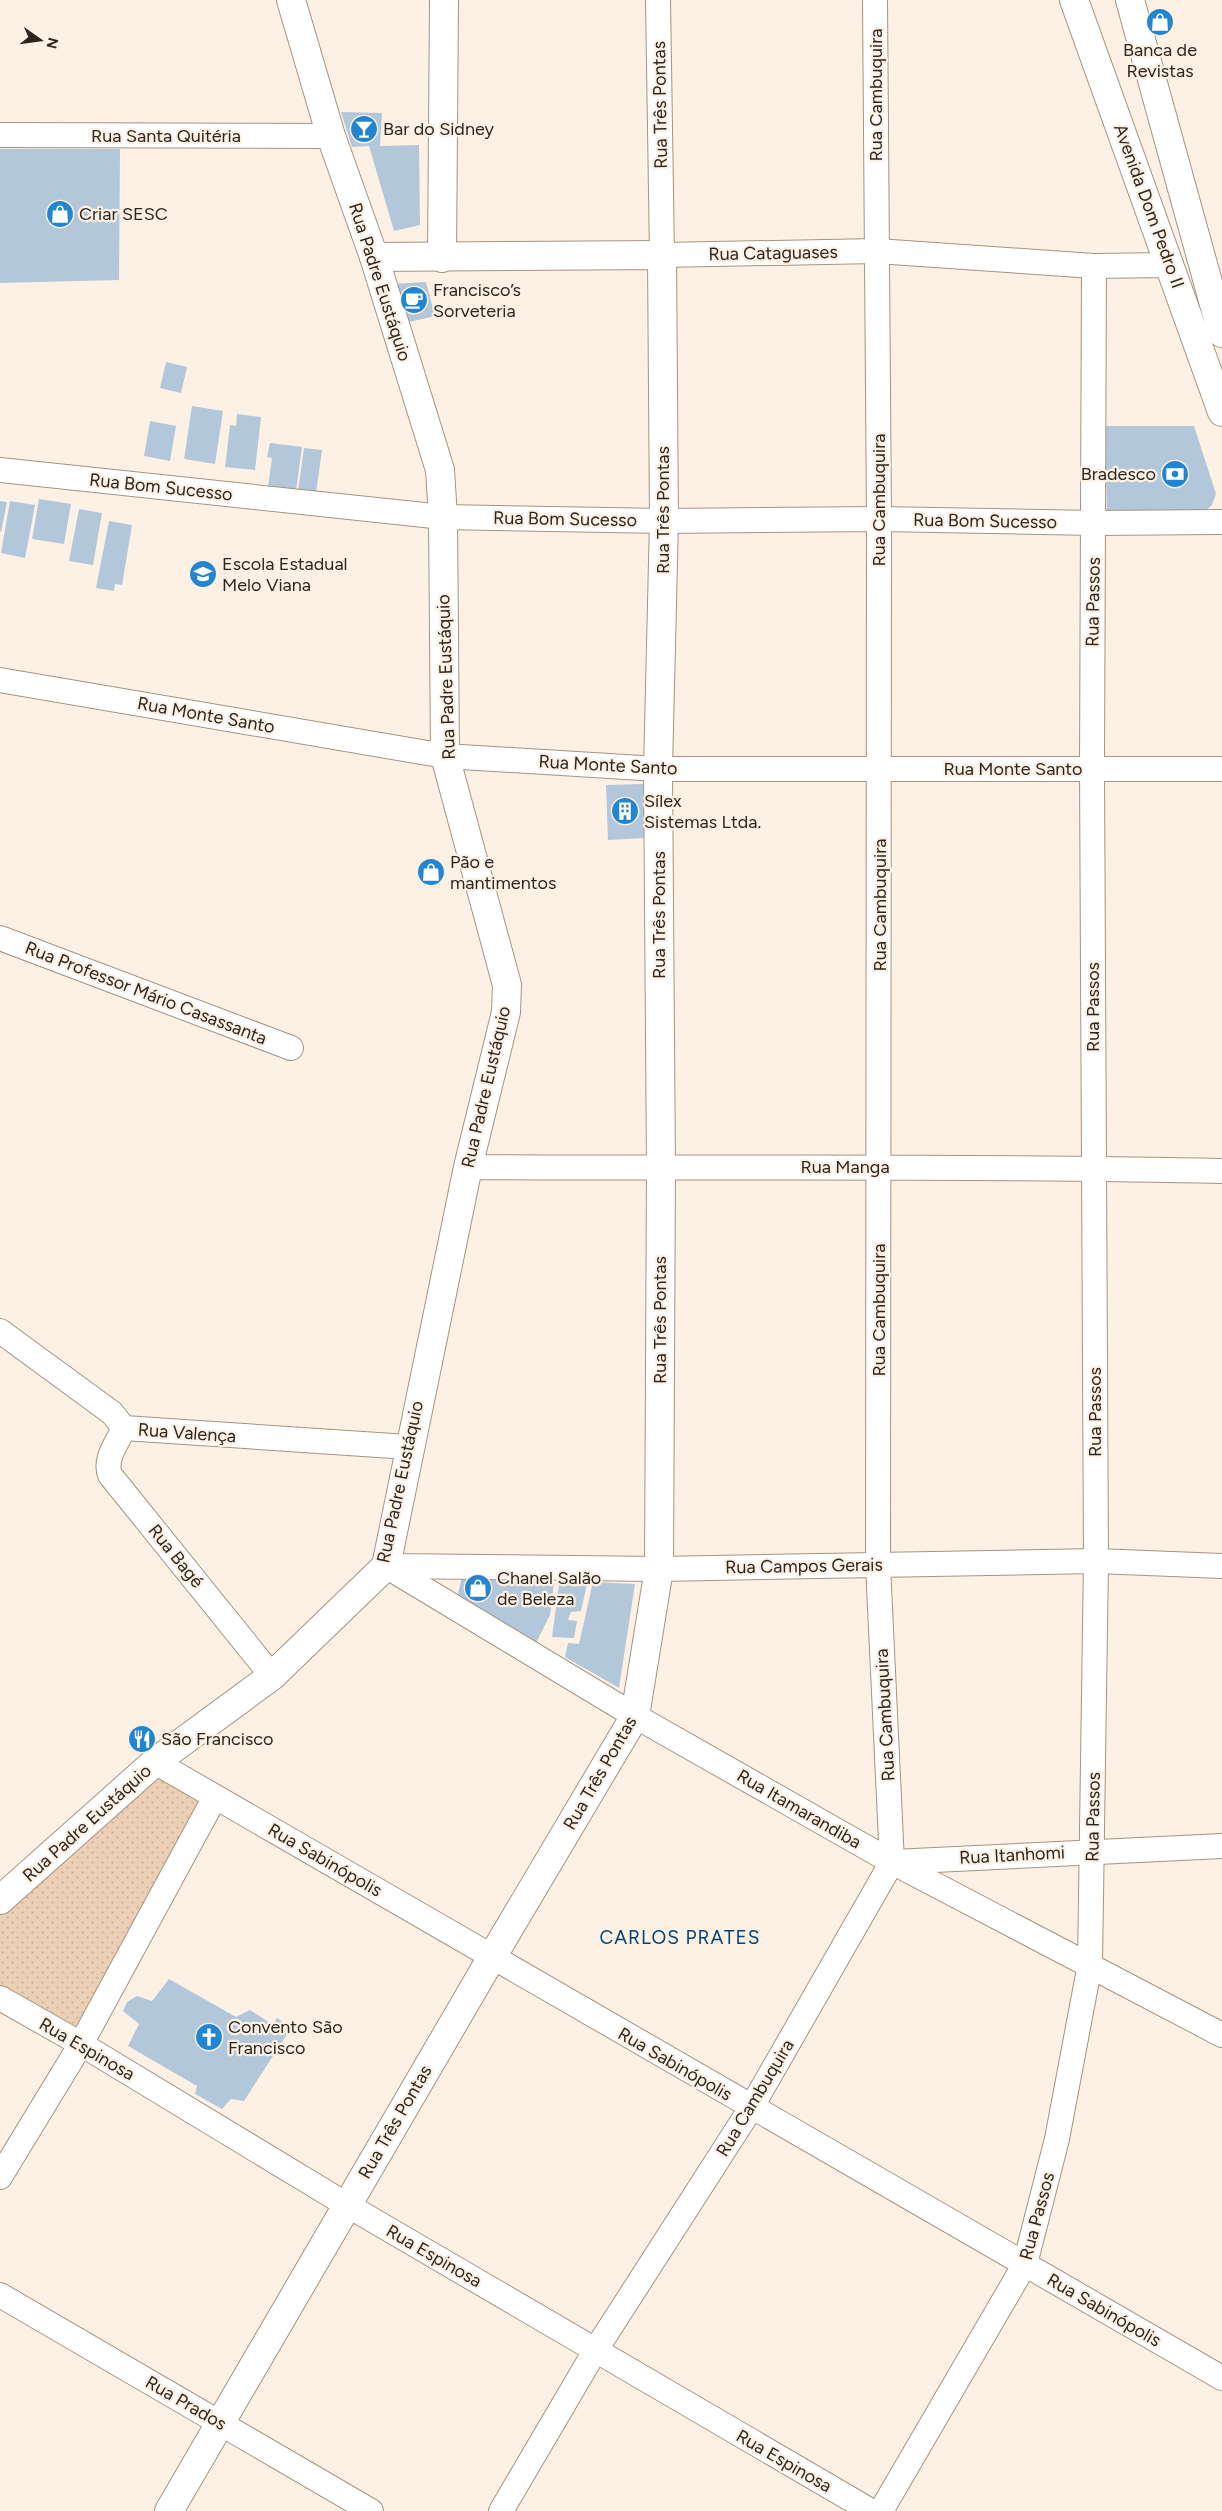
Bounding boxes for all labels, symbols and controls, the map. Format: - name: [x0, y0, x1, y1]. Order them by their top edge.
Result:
- shop icon: Banca de Revistas: [1145, 7, 1175, 37]
- north arrow: [15, 15, 65, 65]
- street label: Rua Cambuquira: [865, 29, 887, 161]
- text: N: [43, 36, 62, 50]
- place label: Banca de Revistas: [1123, 39, 1197, 82]
- street label: Rua Três Pontas: [648, 41, 672, 169]
- bar icon: Bar do Sidney: [349, 114, 379, 144]
- place label: Bar do Sidney: [383, 118, 495, 140]
- street label: Avenida Dom Pedro II: [1109, 121, 1189, 291]
- street label: Rua Santa Quitéria: [91, 125, 241, 147]
- shop icon: Criar SESC: [45, 199, 75, 229]
- street label: Rua Padre Eustáquio: [344, 200, 416, 364]
- place label: Criar SESC: [79, 203, 168, 225]
- street label: Rua Cataguases: [708, 241, 838, 265]
- place label: Francisco’s Sorveteria: [433, 279, 521, 322]
- cafe icon: Francisco’s Sorveteria: [399, 285, 429, 315]
- street label: Rua Cambuquira: [868, 434, 890, 566]
- street label: Rua Três Pontas: [652, 446, 674, 574]
- bank icon: Bradesco: [1160, 459, 1190, 489]
- place label: Bradesco: [1081, 463, 1156, 485]
- street label: Rua Bom Sucesso: [88, 469, 234, 505]
- street label: Rua Bom Sucesso: [493, 507, 637, 531]
- street label: Rua Bom Sucesso: [913, 509, 1057, 533]
- place label: Escola Estadual Melo Viana: [222, 553, 348, 596]
- street label: Rua Passos: [1081, 557, 1105, 647]
- school or university icon: Escola Estadual Melo Viana: [188, 559, 218, 589]
- street label: Rua Padre Eustáquio: [432, 594, 460, 760]
- street label: Rua Monte Santo: [136, 692, 276, 738]
- street label: Rua Monte Santo: [538, 750, 678, 780]
- street label: Rua Monte Santo: [943, 758, 1083, 780]
- place label: Sílex Sistemas Ltda.: [644, 790, 761, 833]
- building icon: Sílex Sistemas Ltda.: [610, 796, 640, 826]
- street label: Rua Cambuquira: [869, 839, 891, 971]
- place label: Pão e mantimentos: [450, 851, 556, 894]
- street label: Rua Três Pontas: [648, 851, 670, 979]
- shop icon: Pão e mantimentos: [416, 857, 446, 887]
- street label: Rua Professor Mário Casassanta: [22, 937, 270, 1049]
- street label: Rua Passos: [1082, 962, 1104, 1052]
- street label: Rua Padre Eustáquio: [457, 1004, 515, 1170]
- street label: Rua Manga: [800, 1156, 890, 1178]
- street label: Rua Cambuquira: [868, 1244, 890, 1376]
- street label: Rua Três Pontas: [649, 1256, 671, 1384]
- street label: Rua Passos: [1084, 1367, 1106, 1457]
- street label: Rua Padre Eustáquio: [372, 1399, 428, 1565]
- street label: Rua Valença: [137, 1419, 237, 1447]
- street label: Rua Bagé: [144, 1520, 208, 1592]
- street label: Rua Campos Gerais: [725, 1554, 883, 1578]
- place label: Chanel Salão de Beleza: [497, 1567, 601, 1610]
- shop icon: Chanel Salão de Beleza: [463, 1573, 493, 1603]
- street label: Rua Cambuquira: [871, 1648, 899, 1782]
- street label: Rua Três Pontas: [559, 1712, 641, 1834]
- restaurant icon: São Francisco: [127, 1724, 157, 1754]
- place label: São Francisco: [161, 1728, 273, 1750]
- street label: Rua Padre Eustáquio: [18, 1760, 156, 1886]
- street label: Rua Itamarandiba: [733, 1764, 865, 1854]
- street label: Rua Passos: [1081, 1772, 1105, 1862]
- street label: Rua Sabinópolis: [264, 1818, 386, 1902]
- street label: Rua Itanhomi: [959, 1841, 1065, 1869]
- district label: CARLOS PRATES: [599, 1926, 761, 1949]
- street label: Rua Espinosa: [35, 2013, 139, 2085]
- place label: Convento São Francisco: [228, 2016, 343, 2059]
- church icon: Convento São Francisco: [194, 2022, 224, 2052]
- street label: Rua Sabinópolis: [614, 2022, 736, 2106]
- street label: Rua Cambuquira: [711, 2035, 799, 2161]
- street label: Rua Três Pontas: [354, 2061, 436, 2183]
- street label: Rua Passos: [1015, 2170, 1059, 2262]
- street label: Rua Espinosa: [382, 2220, 486, 2292]
- street label: Rua Sabinópolis: [1043, 2268, 1165, 2352]
- street label: Rua Prados: [142, 2371, 230, 2435]
- street label: Rua Espinosa: [732, 2425, 836, 2497]

